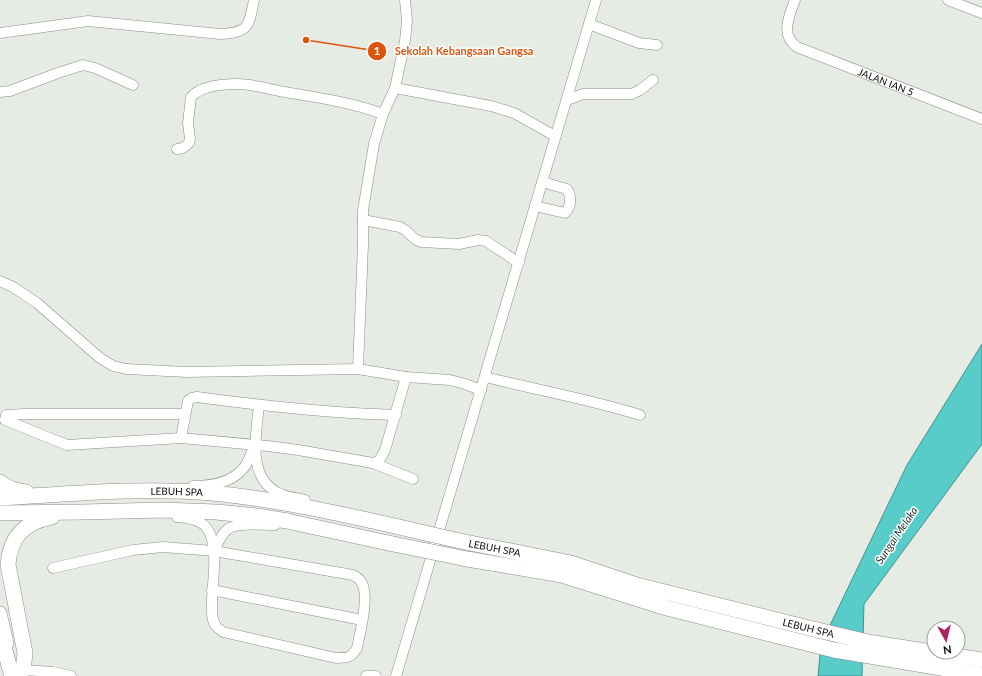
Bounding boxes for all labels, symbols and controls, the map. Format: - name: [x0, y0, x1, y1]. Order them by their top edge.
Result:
- callout: Sekolah Kebangsaan Gangsa: [367, 39, 541, 62]
- text: 1: [374, 43, 381, 58]
- text: Sekolah Kebangsaan Gangsa: [395, 44, 533, 57]
- street label: JALAN IAN 5: [857, 65, 916, 98]
- street label: LEBUH SPA: [150, 485, 204, 498]
- water label: Sungai Melaka: [872, 504, 920, 566]
- street label: LEBUH SPA: [468, 537, 522, 559]
- street label: LEBUH SPA: [781, 616, 836, 640]
- north arrow: [926, 620, 966, 660]
- text: N: [942, 643, 953, 657]

